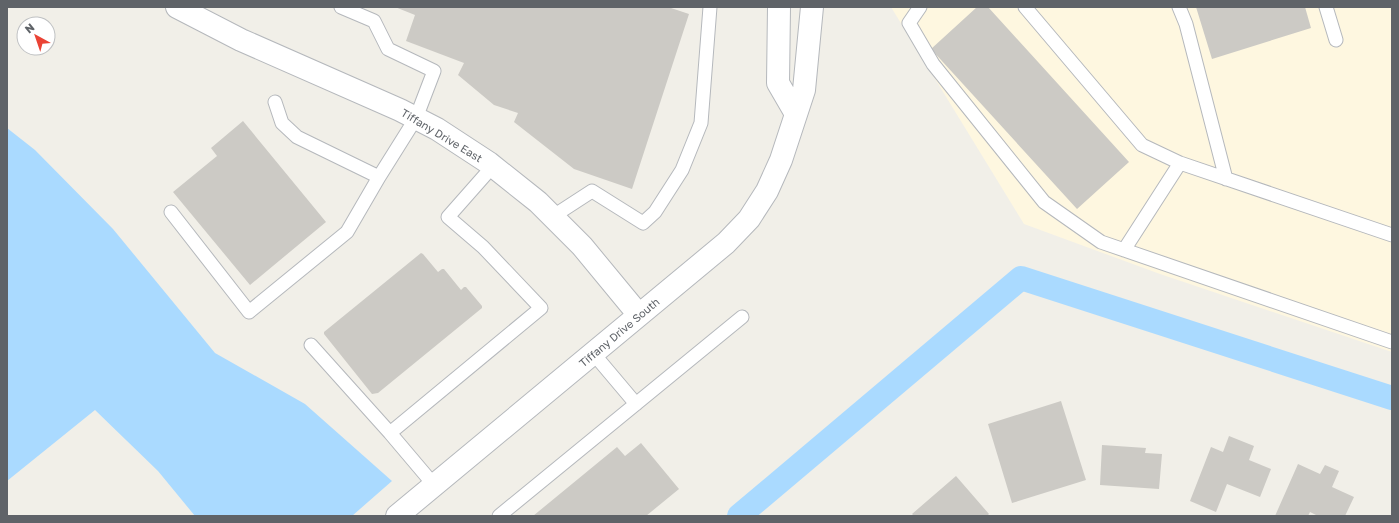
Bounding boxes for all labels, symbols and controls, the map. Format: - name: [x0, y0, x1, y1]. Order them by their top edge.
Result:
- north arrow: [16, 16, 56, 56]
- text: N: [22, 20, 37, 36]
- street label: Tiffany Drive East: [399, 106, 485, 164]
- street label: Tiffany Drive South: [576, 295, 662, 369]

